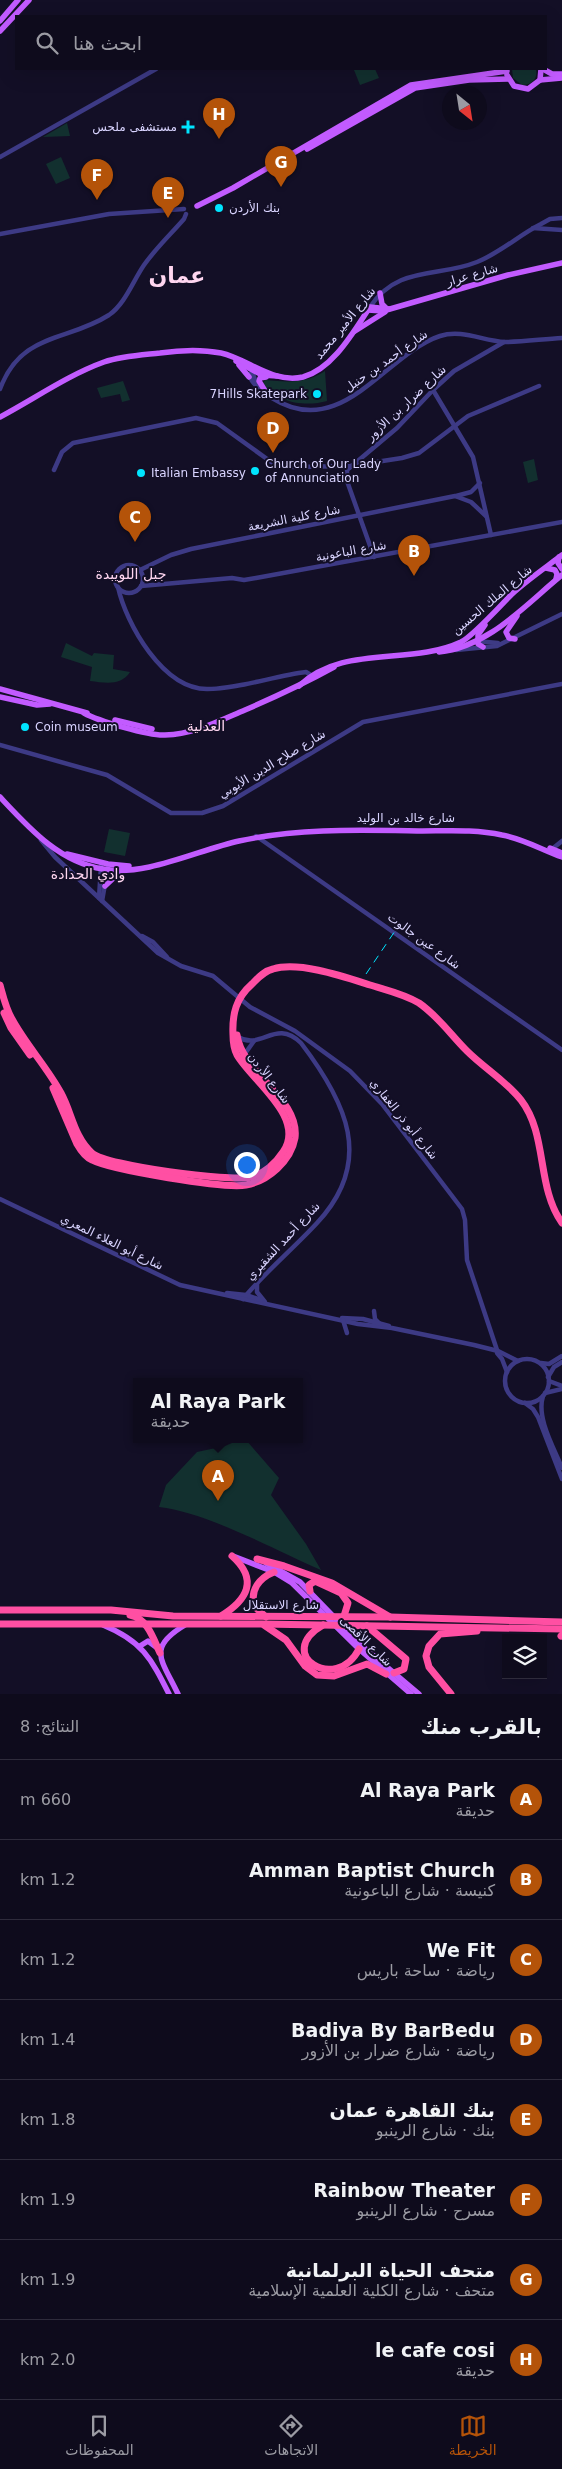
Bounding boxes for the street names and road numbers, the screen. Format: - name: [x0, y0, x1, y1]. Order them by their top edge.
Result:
- street label: شارع عرار: [443, 261, 500, 290]
- street label: شارع الأمير محمد: [311, 284, 379, 362]
- street label: شارع أحمد بن حنبل: [341, 326, 431, 396]
- street label: شارع ضرار بن الأزور: [362, 362, 450, 445]
- street label: شارع كلية الشريعة: [247, 502, 342, 535]
- street label: شارع الباعونية: [315, 538, 388, 565]
- street label: شارع الملك الحسين: [449, 562, 536, 638]
- street label: شارع صلاح الدين الأيوبي: [216, 726, 328, 802]
- street label: شارع خالد بن الوليد: [357, 811, 455, 826]
- street label: شارع عين جالوت: [384, 910, 463, 973]
- street label: شارع الأردن: [244, 1049, 294, 1107]
- street label: شارع أبو ذر الغفاري: [366, 1075, 442, 1163]
- street label: شارع أحمد الشقيري: [242, 1198, 324, 1284]
- street label: شارع أبو العلاء المعري: [58, 1210, 166, 1274]
- street label: شارع الاستقلال: [243, 1598, 319, 1613]
- street label: شارع الأقصى: [336, 1612, 396, 1670]

